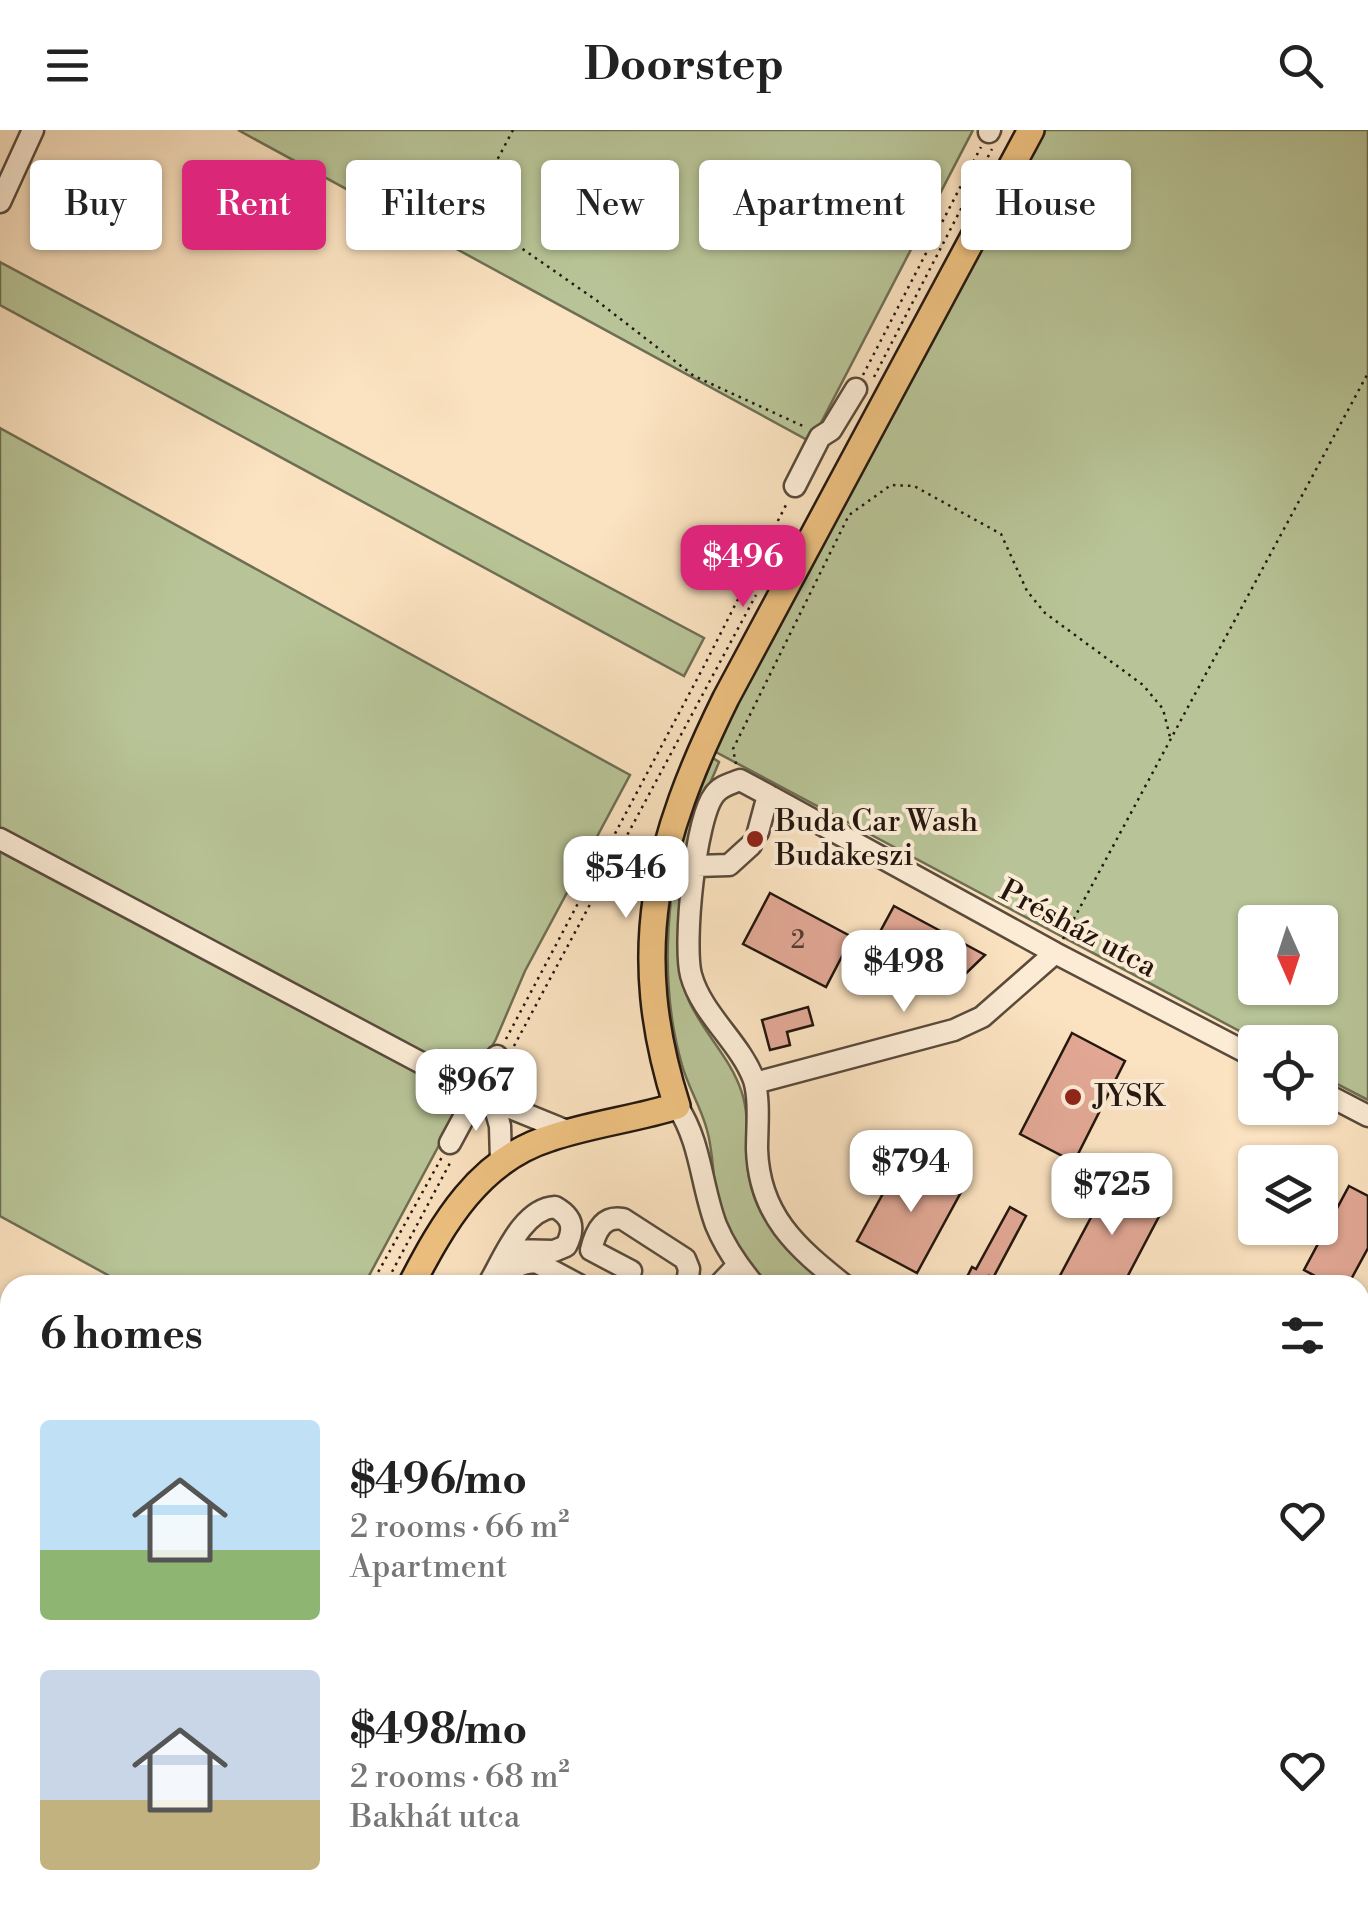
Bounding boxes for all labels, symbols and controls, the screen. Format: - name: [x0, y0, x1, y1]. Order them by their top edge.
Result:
- text: Doorstep: [584, 37, 784, 94]
- icon: menu: [40, 38, 95, 93]
- icon: search: [1273, 38, 1328, 93]
- chip: Buy: [30, 160, 162, 250]
- chip: Rent: [182, 160, 326, 250]
- chip: Filters: [346, 160, 521, 250]
- chip: New: [541, 160, 679, 250]
- chip: Apartment: [699, 160, 941, 250]
- chip: House: [961, 160, 1131, 250]
- pin: $496: [684, 525, 802, 610]
- text: $496: [703, 537, 783, 577]
- place label: Buda Car Wash Budakeszi: [774, 803, 978, 875]
- marker: Buda Car Wash Budakeszi: [744, 828, 766, 850]
- pin: $546: [567, 836, 685, 921]
- text: $546: [586, 848, 666, 888]
- street label: Présház utca: [993, 872, 1164, 987]
- north arrow: [1238, 905, 1338, 1005]
- map controls: [1238, 905, 1338, 1245]
- house number: 2: [791, 925, 805, 956]
- pin: $498: [845, 930, 963, 1015]
- text: $498: [864, 942, 945, 982]
- button: locate: [1238, 1025, 1338, 1125]
- pin: $967: [417, 1049, 535, 1134]
- text: $967: [438, 1061, 514, 1101]
- place label: JYSK: [1092, 1078, 1166, 1116]
- marker: JYSK: [1062, 1086, 1084, 1108]
- pin: $794: [852, 1130, 970, 1215]
- text: $794: [872, 1142, 950, 1182]
- button: layers: [1238, 1145, 1338, 1245]
- pin: $725: [1053, 1153, 1171, 1238]
- text: $725: [1073, 1165, 1151, 1205]
- icon: filters: [1275, 1308, 1330, 1363]
- text: 6 homes: [40, 1309, 203, 1362]
- text: $496/mo: [350, 1454, 527, 1507]
- icon: home: [120, 1460, 240, 1580]
- icon: heart: [1275, 1493, 1330, 1548]
- text: 2 rooms · 66 m²: [350, 1507, 569, 1547]
- text: Apartment: [350, 1547, 507, 1587]
- text: $498/mo: [350, 1704, 527, 1757]
- icon: home: [120, 1710, 240, 1830]
- icon: heart: [1275, 1743, 1330, 1798]
- text: 2 rooms · 68 m²: [350, 1757, 570, 1797]
- text: Bakhát utca: [350, 1797, 520, 1837]

